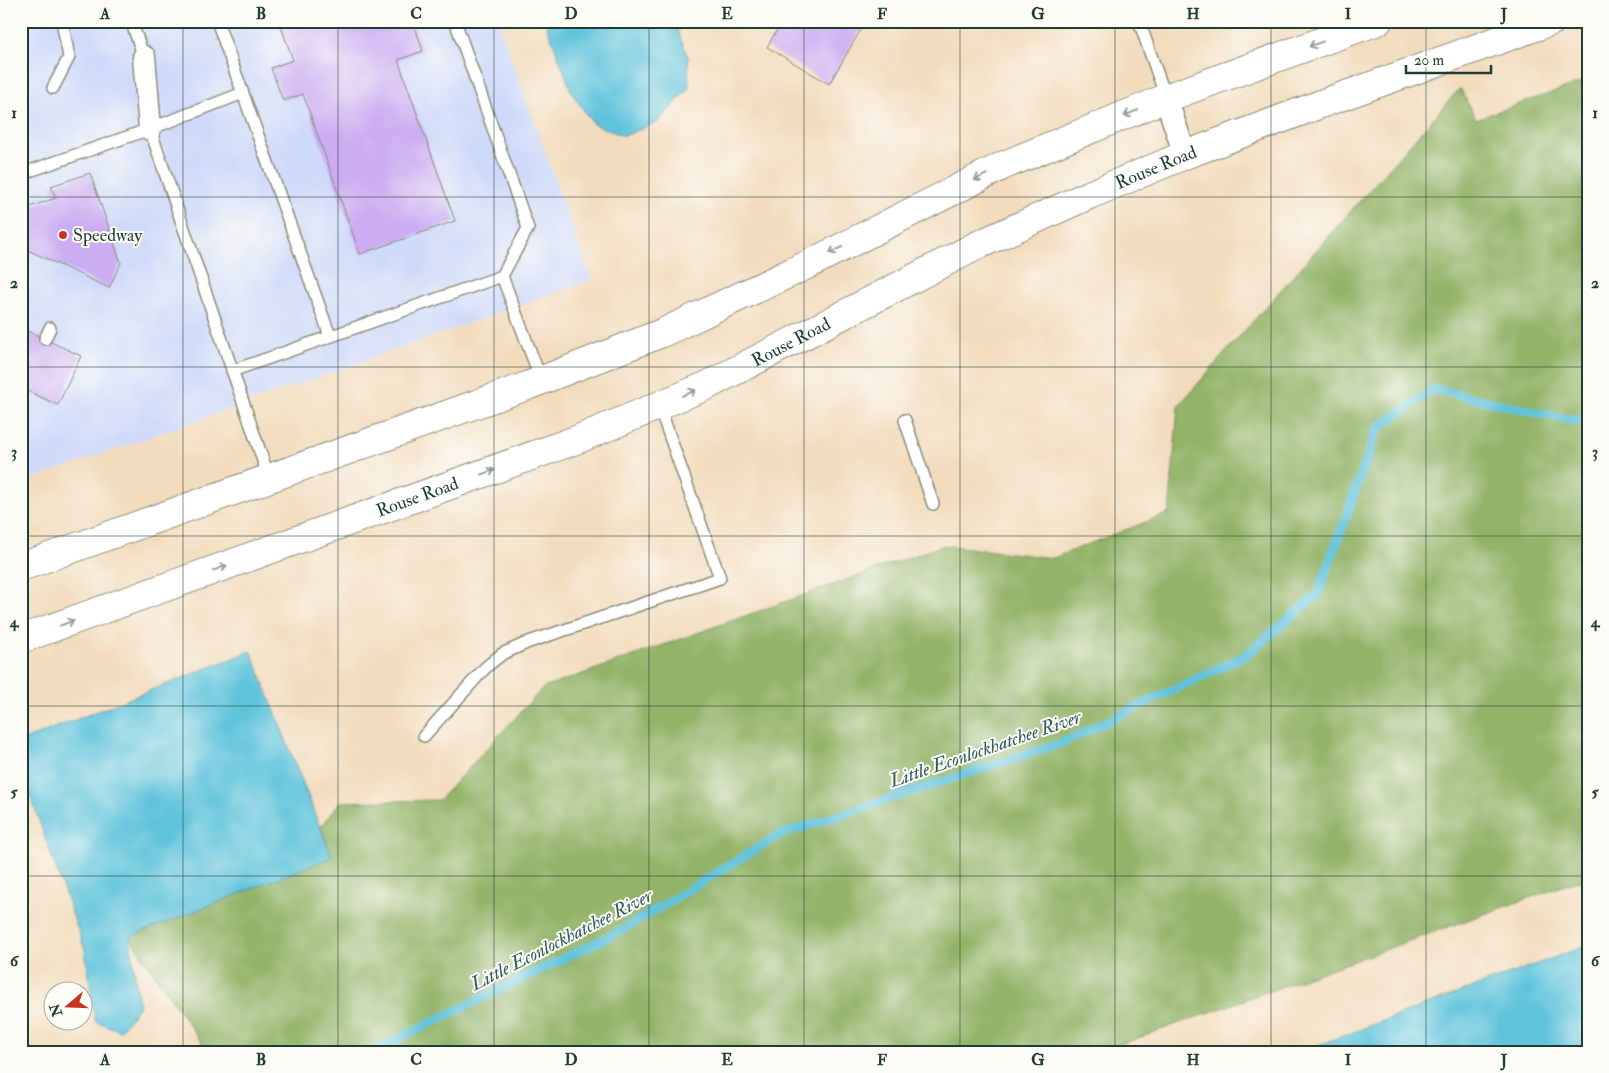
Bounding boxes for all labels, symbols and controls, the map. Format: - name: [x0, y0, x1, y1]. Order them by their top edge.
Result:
- text: A: [99, 4, 111, 24]
- text: B: [256, 4, 266, 24]
- text: C: [410, 4, 422, 24]
- text: D: [564, 4, 578, 24]
- text: E: [721, 4, 733, 24]
- text: F: [877, 4, 887, 24]
- text: G: [1031, 4, 1045, 24]
- text: H: [1186, 4, 1200, 24]
- text: I: [1345, 4, 1352, 24]
- text: J: [1500, 4, 1508, 25]
- one-way arrow: [1308, 40, 1324, 49]
- scale bar: [1406, 42, 1492, 74]
- text: 20 m: [1414, 51, 1444, 70]
- text: 1: [11, 103, 17, 123]
- text: 1: [1592, 103, 1598, 123]
- one-way arrow: [1124, 108, 1139, 118]
- street label: Rouse Road: [1112, 141, 1200, 195]
- one-way arrow: [974, 172, 989, 182]
- place label: Speedway: [73, 224, 143, 247]
- marker: Speedway: [57, 229, 69, 241]
- one-way arrow: [829, 245, 844, 255]
- text: 2: [10, 273, 18, 293]
- text: 2: [1591, 273, 1599, 293]
- street label: Rouse Road: [748, 312, 835, 372]
- one-way arrow: [681, 388, 696, 397]
- text: 3: [11, 442, 17, 462]
- text: 3: [1592, 442, 1598, 462]
- one-way arrow: [480, 467, 496, 476]
- street label: Rouse Road: [373, 472, 462, 523]
- one-way arrow: [212, 563, 227, 572]
- text: 4: [9, 612, 20, 632]
- text: 4: [1590, 612, 1601, 632]
- one-way arrow: [59, 618, 74, 627]
- water label: Little Econlockhatchee River: [885, 705, 1085, 793]
- text: 5: [10, 782, 18, 802]
- text: 5: [1591, 782, 1599, 802]
- water label: Little Econlockhatchee River: [466, 883, 657, 997]
- text: 6: [10, 951, 20, 971]
- text: 6: [1591, 951, 1601, 971]
- north arrow: [42, 980, 92, 1030]
- text: N: [46, 1001, 67, 1020]
- text: A: [99, 1050, 111, 1070]
- text: B: [256, 1050, 266, 1070]
- text: C: [410, 1050, 422, 1070]
- text: D: [564, 1050, 578, 1070]
- text: E: [721, 1050, 733, 1070]
- text: F: [877, 1050, 887, 1070]
- text: G: [1031, 1050, 1045, 1070]
- text: H: [1186, 1050, 1200, 1070]
- text: I: [1345, 1050, 1352, 1070]
- text: J: [1500, 1050, 1508, 1071]

